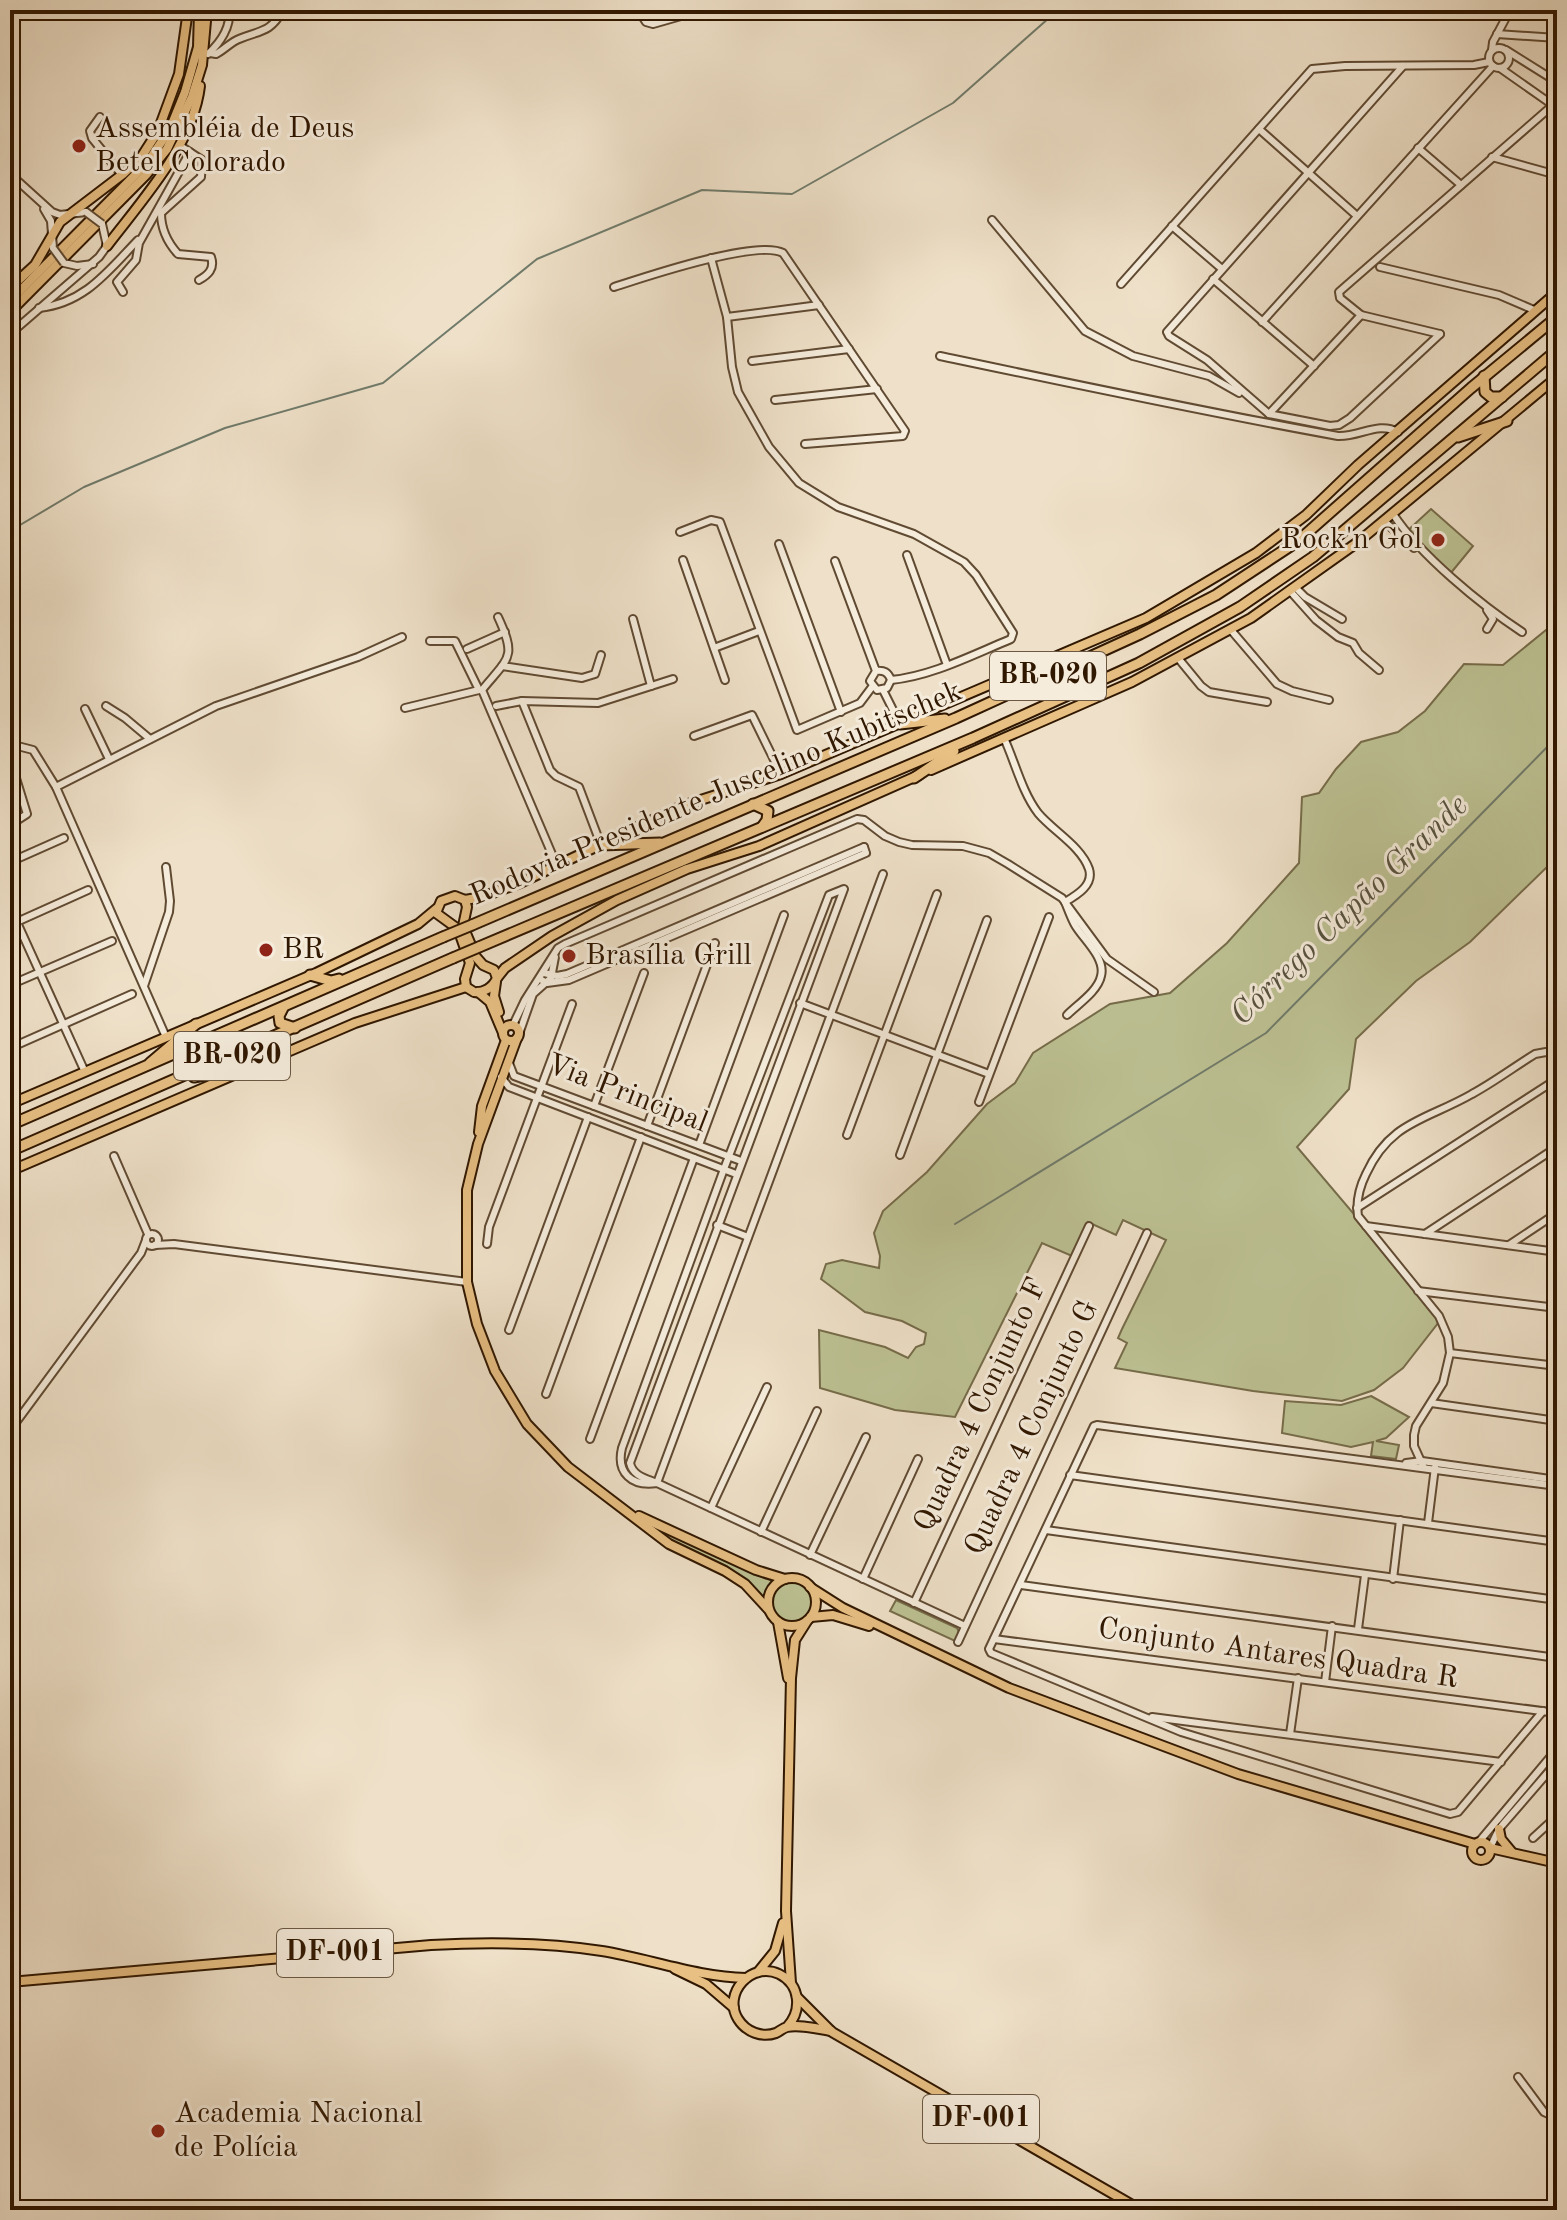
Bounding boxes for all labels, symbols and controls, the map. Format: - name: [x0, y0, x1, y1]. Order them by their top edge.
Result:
- place label: Assembléia de Deus Betel Colorado: [95, 114, 354, 178]
- marker: Assembléia de Deus Betel Colorado: [70, 137, 88, 155]
- place label: Rock'n Gol: [1281, 525, 1422, 555]
- marker: Rock'n Gol: [1429, 531, 1447, 549]
- road number: BR-020: [990, 652, 1106, 700]
- street label: Rodovia Presidente Juscelino Kubitschek: [466, 676, 966, 912]
- water label: Córrego Capão Grande: [1225, 790, 1475, 1032]
- place label: BR: [282, 935, 324, 965]
- marker: BR: [257, 941, 275, 959]
- place label: Brasília Grill: [585, 941, 752, 971]
- marker: Brasília Grill: [560, 947, 578, 965]
- road number: BR-020: [174, 1032, 290, 1080]
- street label: Via Principal: [542, 1050, 712, 1138]
- street label: Quadra 4 Conjunto F: [909, 1274, 1053, 1536]
- street label: Quadra 4 Conjunto G: [960, 1296, 1104, 1560]
- street label: Conjunto Antares Quadra R: [1096, 1614, 1460, 1694]
- road number: DF-001: [277, 1929, 393, 1977]
- road number: DF-001: [923, 2095, 1039, 2143]
- place label: Academia Nacional de Polícia: [174, 2099, 423, 2163]
- marker: Academia Nacional de Polícia: [149, 2122, 167, 2140]

